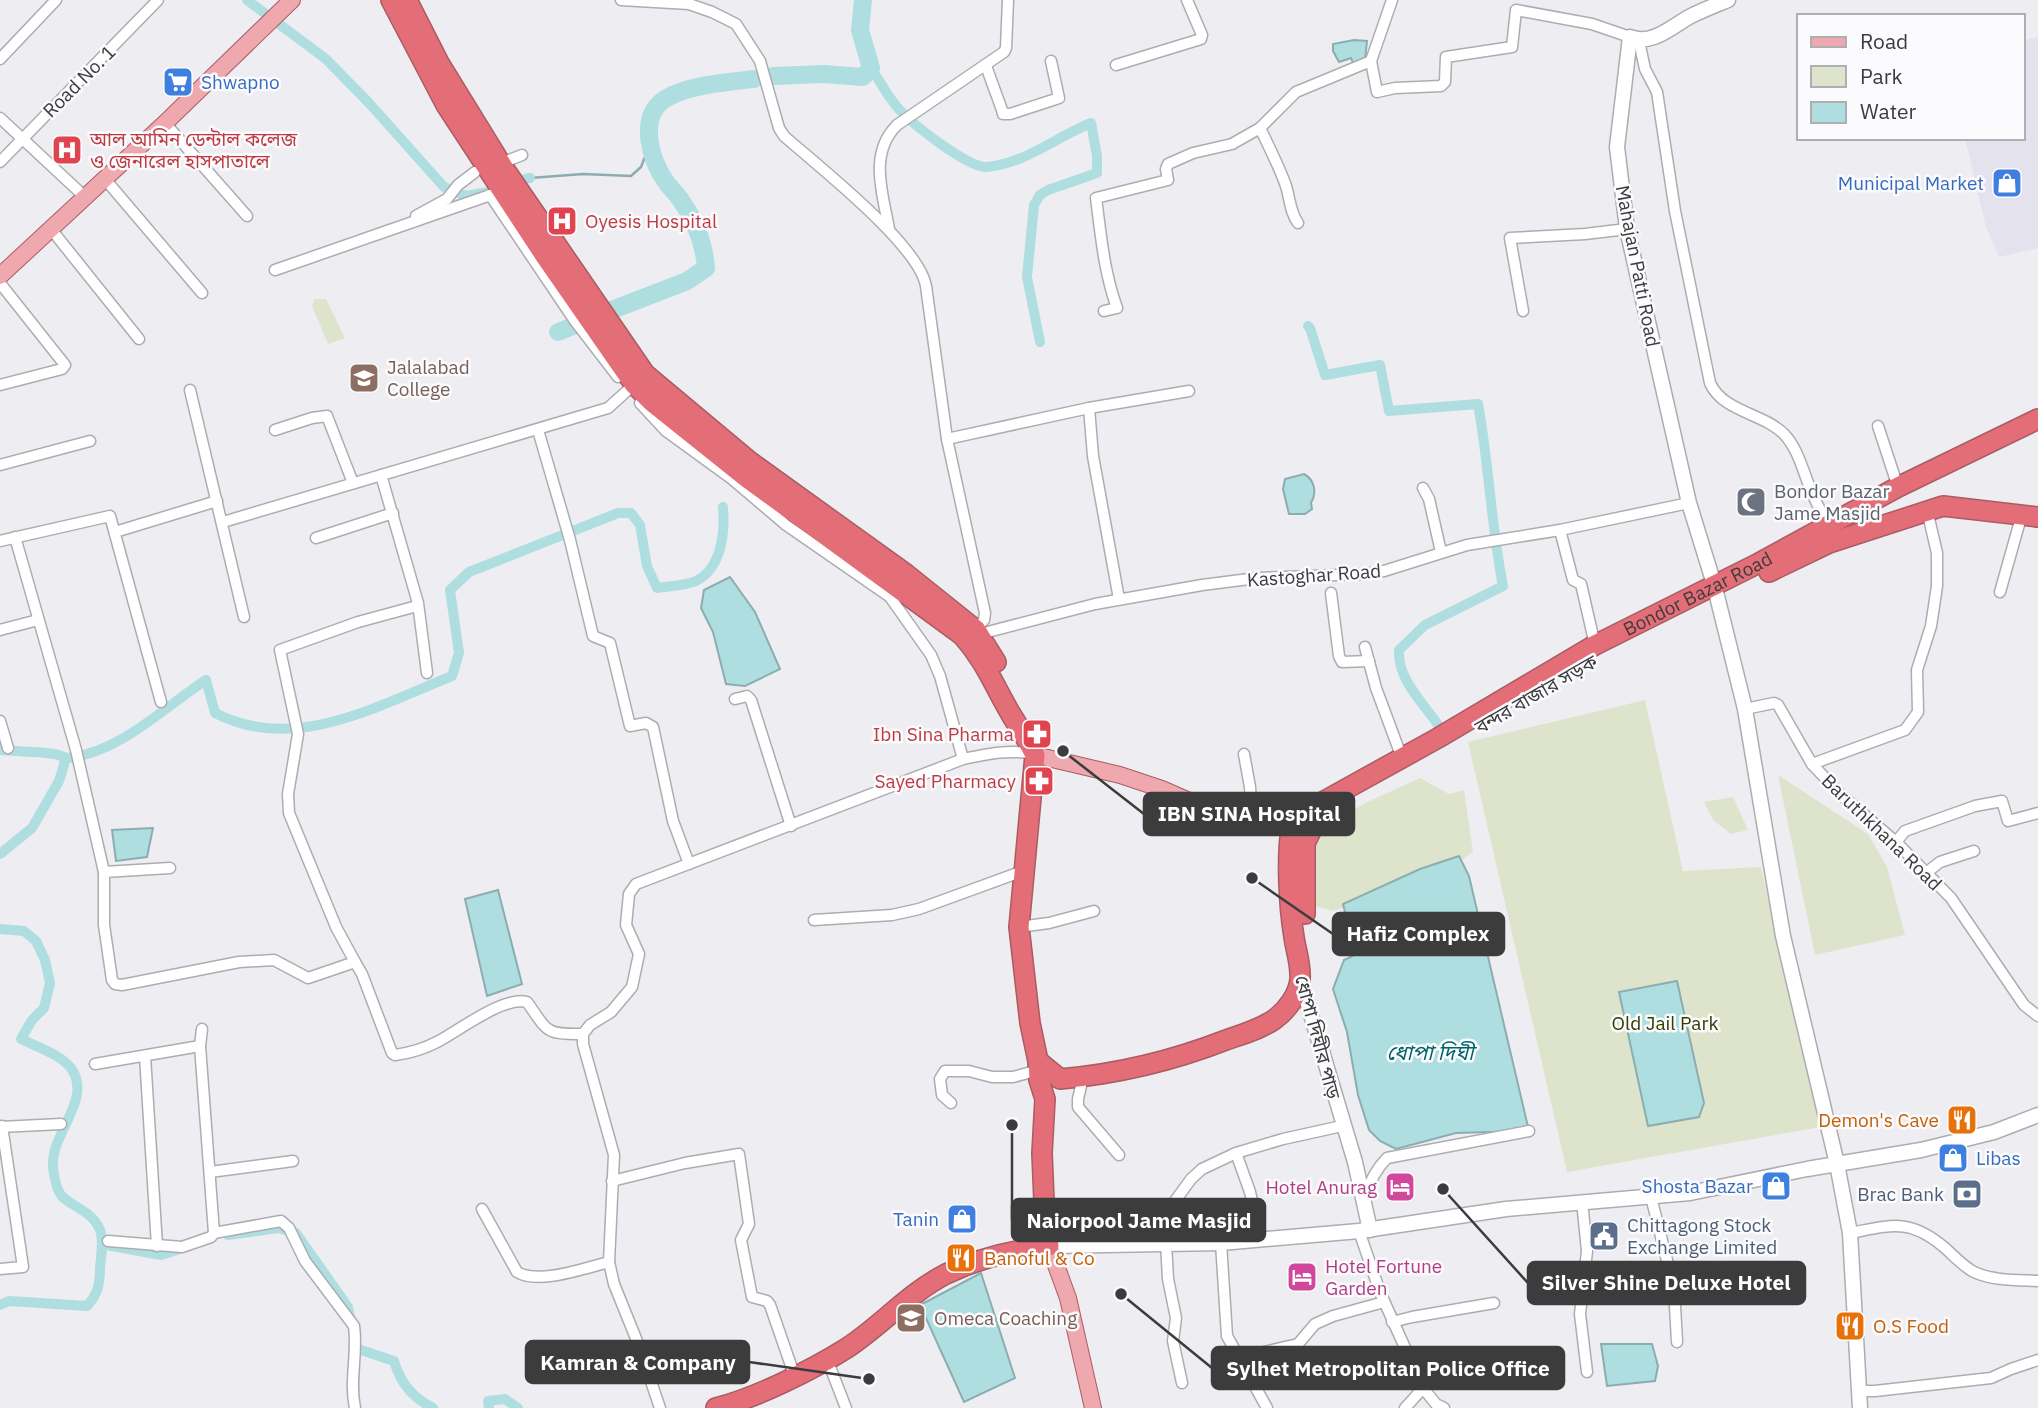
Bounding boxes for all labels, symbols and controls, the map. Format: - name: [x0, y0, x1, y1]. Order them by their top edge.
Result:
- legend: [1797, 14, 2024, 140]
- text: Road: [1860, 27, 1908, 55]
- street label: Road No. 1: [38, 40, 120, 122]
- text: Park: [1860, 62, 1903, 90]
- supermarket icon: Shwapno: [161, 65, 195, 99]
- place label: Shwapno: [201, 70, 280, 94]
- text: Water: [1860, 97, 1917, 125]
- place label: আল আমিন ডেন্টাল কলেজ ও জেনারেল হাসপাতালে: [89, 127, 298, 173]
- hospital icon: আল আমিন ডেন্টাল কলেজ ও জেনারেল হাসপাতালে: [50, 133, 84, 167]
- shop icon: Municipal Market: [1990, 166, 2024, 200]
- place label: Municipal Market: [1838, 171, 1984, 195]
- street label: Mahajan Patti Road: [1611, 183, 1665, 349]
- hospital icon: Oyesis Hospital: [545, 204, 579, 238]
- place label: Oyesis Hospital: [585, 209, 717, 233]
- place label: Jalalabad College: [387, 355, 470, 401]
- school or university icon: Jalalabad College: [347, 361, 381, 395]
- place label: Bondor Bazar Jame Masjid: [1774, 479, 1889, 525]
- mosque icon: Bondor Bazar Jame Masjid: [1734, 485, 1768, 519]
- street label: Bondor Bazar Road: [1619, 546, 1776, 641]
- street label: Kastoghar Road: [1246, 558, 1382, 592]
- street label: বন্দর বাজার সড়ক: [1470, 649, 1602, 739]
- pharmacy icon: Ibn Sina Pharma: [1020, 717, 1054, 751]
- place label: Ibn Sina Pharma: [873, 722, 1014, 746]
- pharmacy icon: Sayed Pharmacy: [1022, 764, 1056, 798]
- place label: Sayed Pharmacy: [874, 769, 1017, 793]
- street label: Baruthkhana Road: [1817, 769, 1947, 895]
- callout: IBN SINA Hospital: [1144, 793, 1354, 835]
- text: IBN SINA Hospital: [1158, 799, 1340, 827]
- callout: Hafiz Complex: [1333, 913, 1504, 955]
- text: Hafiz Complex: [1346, 919, 1490, 947]
- street label: ধোপা দিঘীর পাড়: [1290, 973, 1346, 1102]
- park label: Old Jail Park: [1612, 1011, 1718, 1035]
- water label: ধোপা দিঘী: [1386, 1038, 1478, 1066]
- restaurant icon: Demon's Cave: [1945, 1103, 1979, 1137]
- place label: Demon's Cave: [1818, 1108, 1939, 1132]
- shop icon: Libas: [1936, 1141, 1970, 1175]
- place label: Libas: [1976, 1146, 2021, 1170]
- shop icon: Shosta Bazar: [1759, 1169, 1793, 1203]
- hotel icon: Hotel Anurag: [1383, 1170, 1417, 1204]
- place label: Shosta Bazar: [1642, 1174, 1753, 1198]
- place label: Hotel Anurag: [1265, 1175, 1377, 1199]
- bank icon: Brac Bank: [1950, 1177, 1984, 1211]
- place label: Brac Bank: [1857, 1182, 1944, 1206]
- callout: Naiorpool Jame Masjid: [1012, 1199, 1265, 1241]
- shop icon: Tanin: [945, 1202, 979, 1236]
- text: Naiorpool Jame Masjid: [1027, 1206, 1252, 1234]
- place label: Tanin: [893, 1207, 939, 1231]
- place label: Chittagong Stock Exchange Limited: [1627, 1213, 1777, 1259]
- public building icon: Chittagong Stock Exchange Limited: [1587, 1219, 1621, 1253]
- restaurant icon: Banoful & Co: [944, 1241, 978, 1275]
- place label: Banoful & Co: [984, 1246, 1095, 1270]
- place label: Hotel Fortune Garden: [1325, 1254, 1442, 1300]
- hotel icon: Hotel Fortune Garden: [1285, 1260, 1319, 1294]
- callout: Silver Shine Deluxe Hotel: [1528, 1262, 1805, 1304]
- text: Silver Shine Deluxe Hotel: [1541, 1268, 1791, 1296]
- school or university icon: Omeca Coaching: [894, 1301, 928, 1335]
- place label: Omeca Coaching: [934, 1306, 1077, 1330]
- restaurant icon: O.S Food: [1833, 1309, 1867, 1343]
- place label: O.S Food: [1873, 1314, 1949, 1338]
- callout: Kamran & Company: [526, 1341, 749, 1383]
- callout: Sylhet Metropolitan Police Office: [1212, 1347, 1564, 1389]
- text: Kamran & Company: [540, 1348, 736, 1376]
- text: Sylhet Metropolitan Police Office: [1226, 1354, 1550, 1382]

